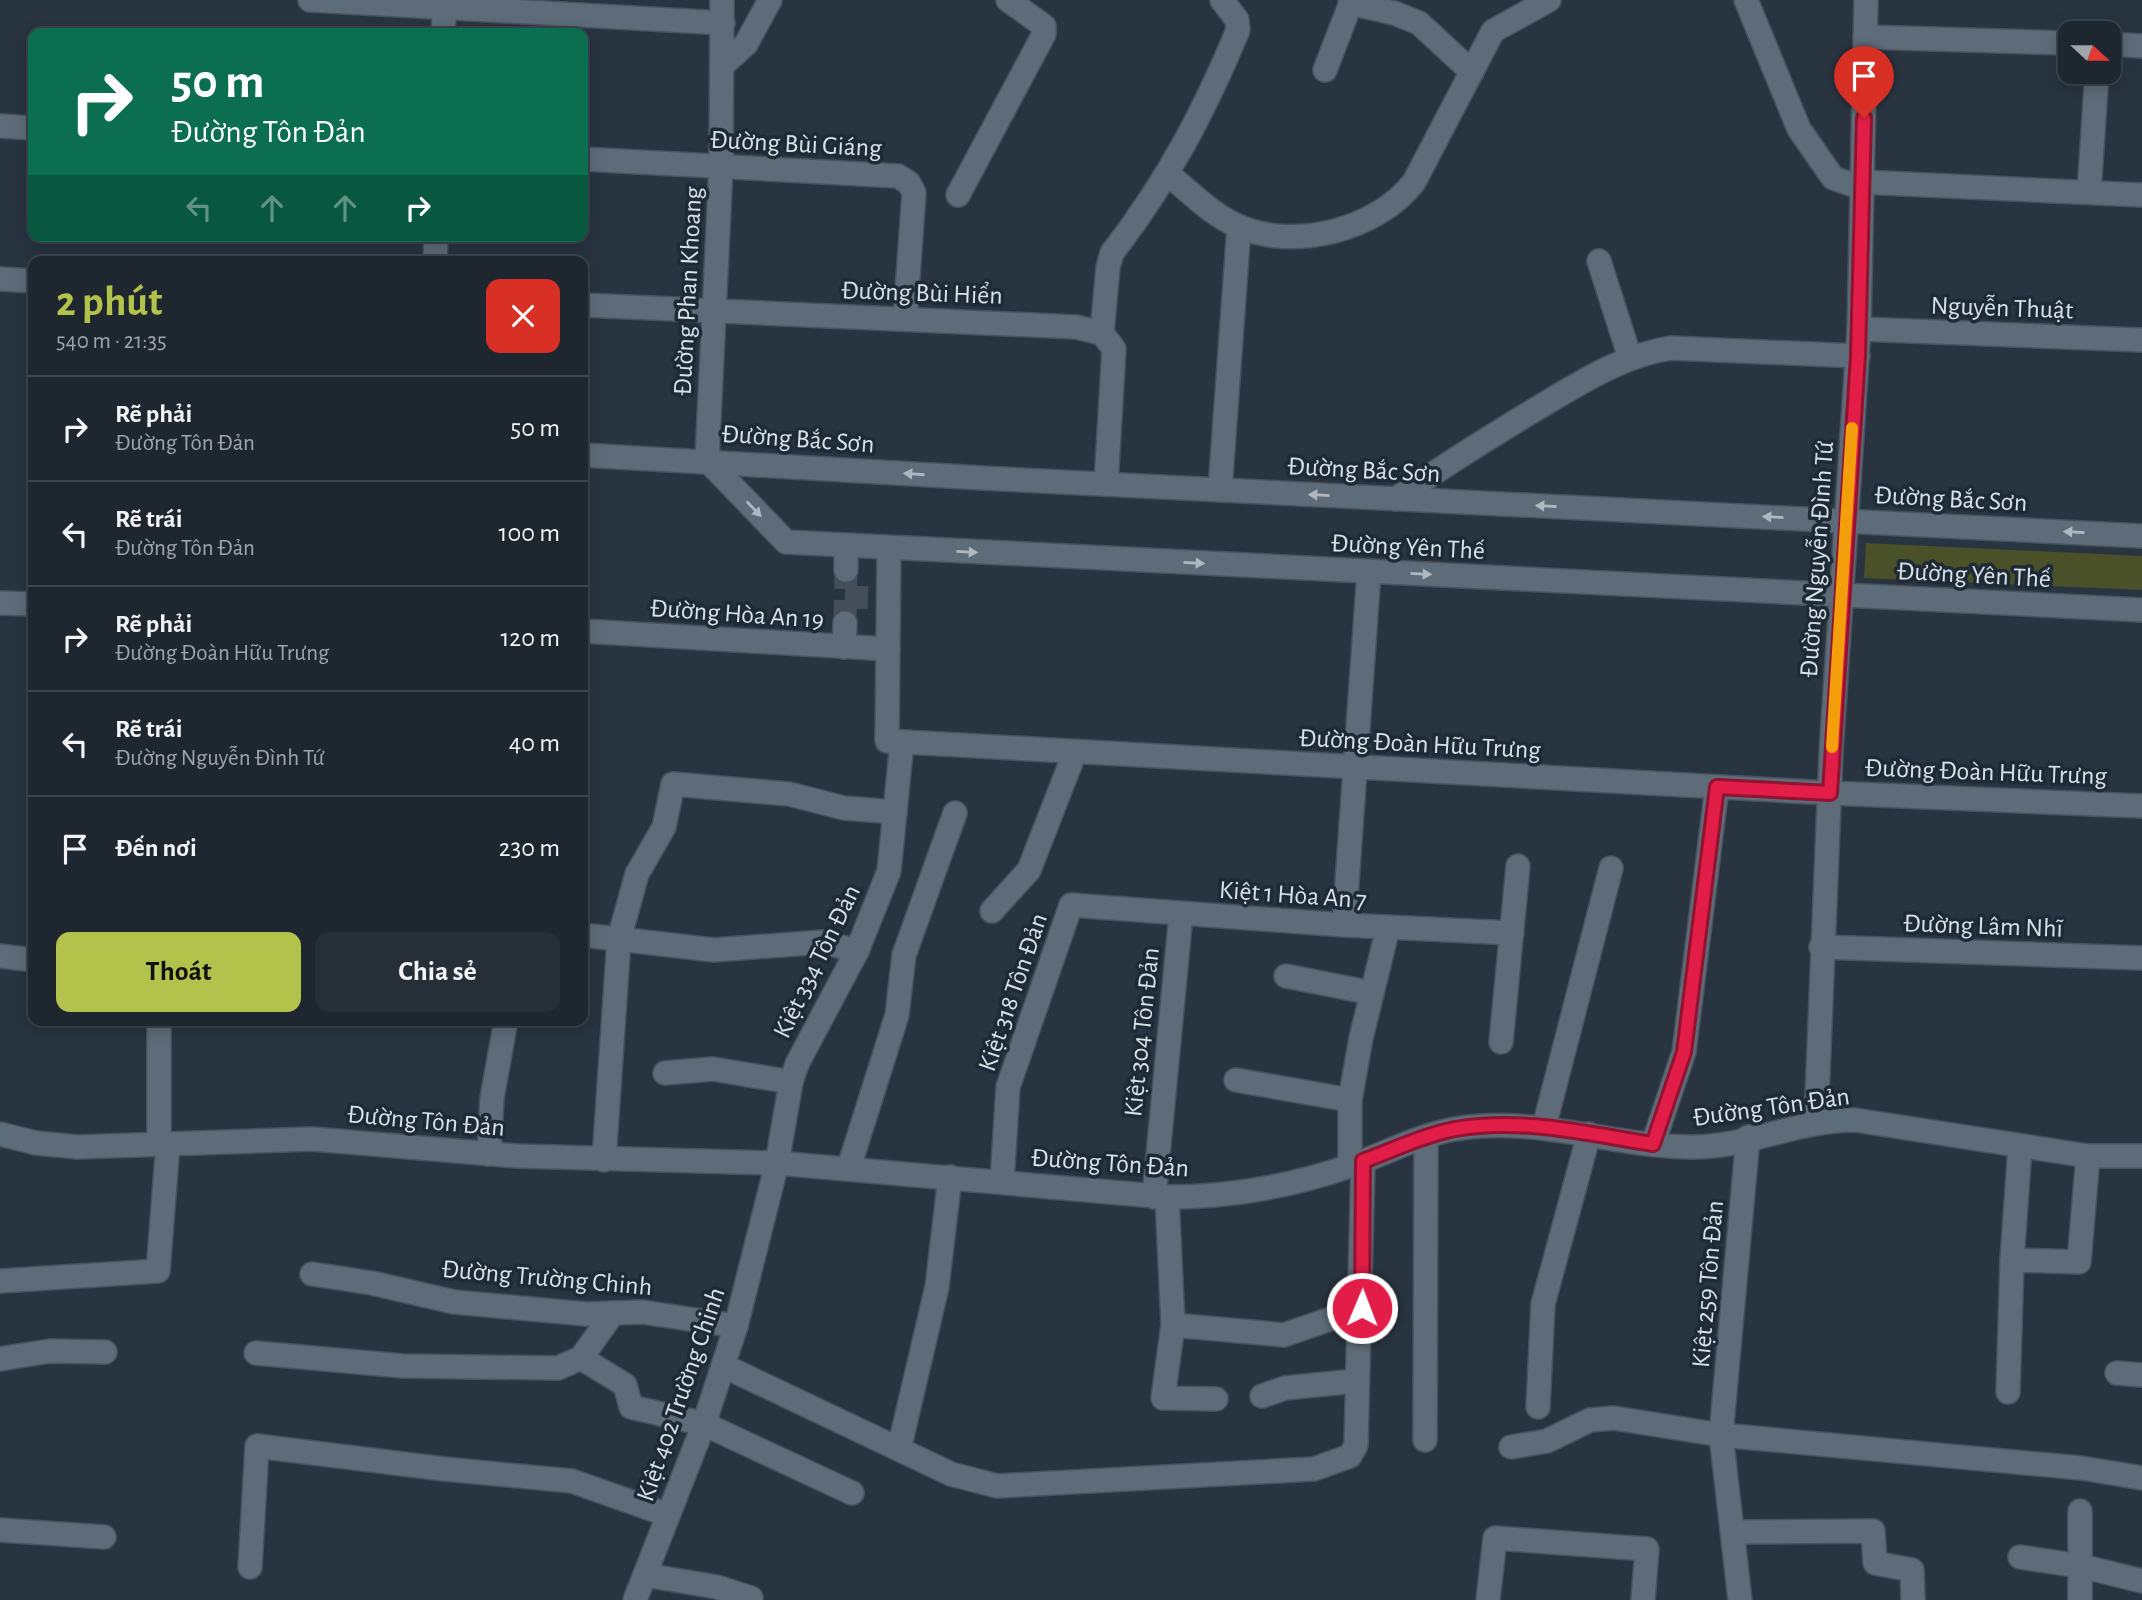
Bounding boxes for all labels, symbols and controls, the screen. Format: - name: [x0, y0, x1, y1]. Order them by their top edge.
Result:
- north arrow: [2058, 21, 2121, 84]
- map controls: [2058, 21, 2121, 84]
- pin: [1834, 46, 1894, 118]
- icon: right: [56, 56, 147, 147]
- icon: arrive: [1845, 57, 1883, 95]
- text: 50 m: [171, 58, 265, 107]
- text: Đường Tôn Đản: [171, 116, 366, 148]
- street label: Đường Bùi Giáng: [709, 127, 883, 161]
- street label: Đường Phan Khoang: [670, 186, 706, 396]
- icon: left: [180, 189, 218, 227]
- icon: ahead: [253, 189, 291, 227]
- icon: ahead: [326, 189, 364, 227]
- icon: right: [399, 189, 437, 227]
- street label: Đường Bùi Hiển: [841, 276, 1003, 309]
- button: close: [486, 279, 560, 353]
- text: 2 phút: [56, 281, 162, 323]
- street label: Nguyễn Thuật: [1930, 292, 2074, 323]
- text: 540 m · 21:35: [56, 330, 167, 353]
- text: Rẽ phải: [115, 401, 192, 427]
- icon: right: [56, 410, 94, 448]
- text: 50 m: [510, 415, 560, 441]
- street label: Đường Bắc Sơn: [721, 421, 875, 457]
- text: Đường Tôn Đản: [115, 432, 255, 455]
- street label: Đường Nguyễn Đình Tứ: [1795, 440, 1838, 678]
- street label: Đường Bắc Sơn: [1287, 453, 1441, 487]
- one-way arrow: [903, 468, 925, 479]
- street label: Đường Bắc Sơn: [1874, 482, 2028, 516]
- one-way arrow: [1308, 489, 1330, 500]
- one-way arrow: [745, 500, 761, 517]
- one-way arrow: [1535, 500, 1557, 511]
- text: Rẽ trái: [115, 506, 183, 532]
- one-way arrow: [1762, 512, 1784, 523]
- icon: left: [56, 515, 94, 553]
- text: 100 m: [499, 520, 560, 546]
- one-way arrow: [2063, 527, 2085, 538]
- street label: Đường Yên Thế: [1330, 530, 1486, 564]
- text: Đường Tôn Đản: [115, 537, 255, 560]
- one-way arrow: [956, 546, 978, 557]
- one-way arrow: [1183, 558, 1205, 569]
- street label: Đường Yên Thế: [1896, 558, 2052, 592]
- one-way arrow: [1411, 569, 1433, 580]
- street label: Đường Hòa An 19: [649, 595, 825, 633]
- text: Rẽ phải: [115, 611, 192, 637]
- icon: right: [56, 620, 94, 658]
- text: 120 m: [500, 625, 560, 651]
- text: Đường Đoàn Hữu Trưng: [115, 642, 329, 665]
- text: Rẽ trái: [115, 716, 183, 742]
- icon: left: [56, 725, 94, 763]
- street label: Đường Đoàn Hữu Trưng: [1298, 725, 1542, 763]
- text: 40 m: [509, 730, 560, 756]
- text: Đường Nguyễn Đình Tứ: [115, 747, 325, 770]
- street label: Đường Đoàn Hữu Trưng: [1864, 755, 2108, 789]
- icon: arrive: [56, 830, 94, 868]
- text: Đến nơi: [115, 835, 197, 861]
- text: 230 m: [499, 835, 560, 861]
- street label: Kiệt 1 Hòa An 7: [1218, 877, 1368, 913]
- street label: Kiệt 334 Tôn Đản: [769, 881, 865, 1042]
- street label: Kiệt 318 Tôn Đản: [974, 910, 1052, 1075]
- street label: Đường Lâm Nhĩ: [1903, 910, 2064, 942]
- button: Thoát: [56, 932, 301, 1012]
- button: Chia sẻ: [315, 932, 560, 1012]
- street label: Kiệt 304 Tôn Đản: [1120, 946, 1164, 1118]
- street label: Đường Tôn Đản: [1691, 1083, 1851, 1131]
- street label: Đường Tôn Đản: [346, 1101, 506, 1141]
- street label: Đường Tôn Đản: [1030, 1145, 1190, 1181]
- street label: Kiệt 259 Tôn Đản: [1688, 1199, 1728, 1369]
- street label: Đường Trường Chinh: [441, 1256, 653, 1300]
- position arrow: [1325, 1271, 1399, 1345]
- street label: Kiệt 402 Trường Chinh: [632, 1284, 730, 1505]

